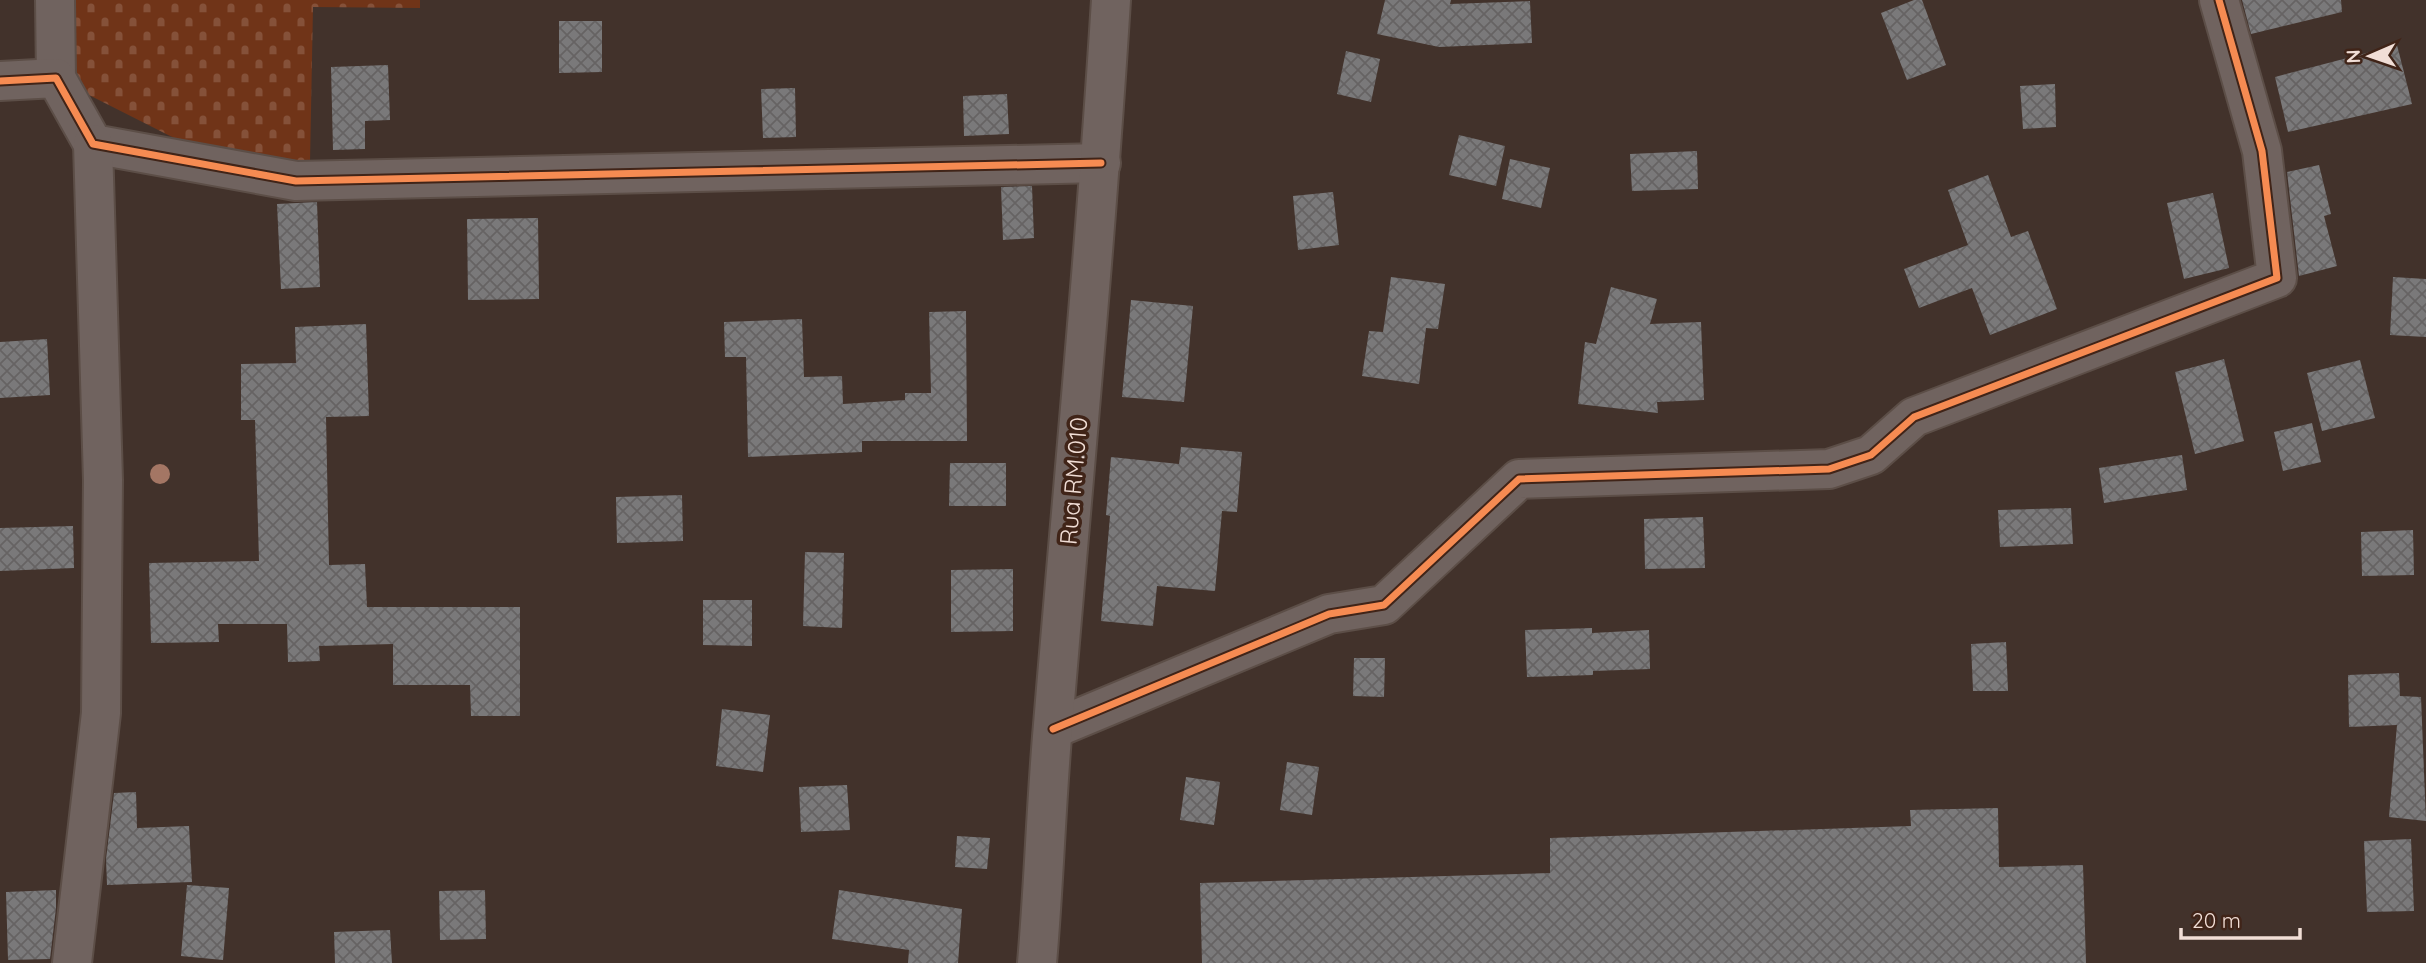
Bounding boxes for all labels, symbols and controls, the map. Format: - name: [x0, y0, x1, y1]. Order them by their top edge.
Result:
- north arrow: [2335, 21, 2405, 91]
- text: N: [2341, 49, 2365, 64]
- street label: Rua RM.010: [1052, 416, 1094, 546]
- scale bar: [2181, 897, 2300, 941]
- text: 20 m: [2192, 907, 2241, 933]

